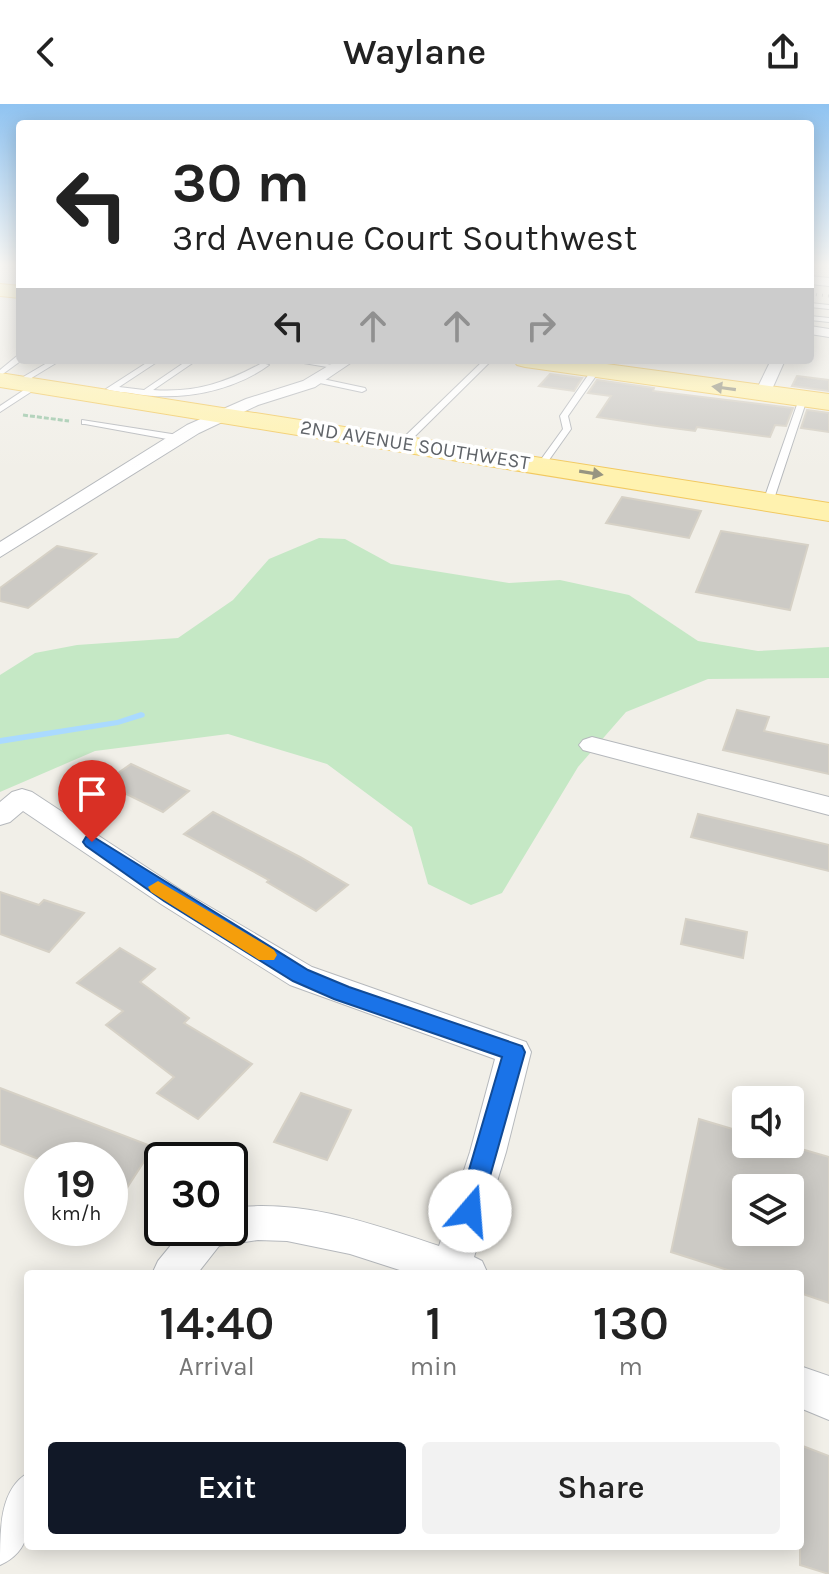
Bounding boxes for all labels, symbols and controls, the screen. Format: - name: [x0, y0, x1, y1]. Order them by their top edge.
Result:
- icon: back: [24, 30, 68, 74]
- icon: share: [761, 30, 805, 74]
- text: Waylane: [343, 31, 486, 73]
- text: 30 m: [172, 150, 310, 215]
- icon: left: [40, 152, 144, 256]
- text: 3rd Avenue Court Southwest: [172, 217, 637, 259]
- icon: left: [267, 304, 311, 348]
- icon: ahead: [351, 304, 395, 348]
- icon: ahead: [435, 304, 479, 348]
- icon: right: [519, 304, 563, 348]
- one-way arrow: [711, 381, 736, 394]
- street label: 2ND AVENUE SOUTHWEST: [299, 415, 531, 475]
- one-way arrow: [579, 467, 604, 480]
- pin: [58, 760, 126, 842]
- icon: arrive: [70, 772, 114, 816]
- map controls: [732, 1086, 804, 1246]
- button: sound: [732, 1086, 804, 1158]
- speed limit sign: 30: [144, 1142, 248, 1246]
- text: 19: [57, 1160, 95, 1207]
- position arrow: [428, 1169, 512, 1253]
- button: layers: [732, 1174, 804, 1246]
- text: km/h: [51, 1202, 101, 1225]
- text: 14:40: [159, 1295, 274, 1351]
- text: 1: [425, 1295, 442, 1351]
- text: 130: [593, 1295, 669, 1351]
- text: Arrival: [179, 1351, 255, 1382]
- text: min: [410, 1351, 457, 1382]
- text: m: [619, 1351, 643, 1382]
- button: Exit: [48, 1442, 406, 1534]
- button: Share: [422, 1442, 780, 1534]

